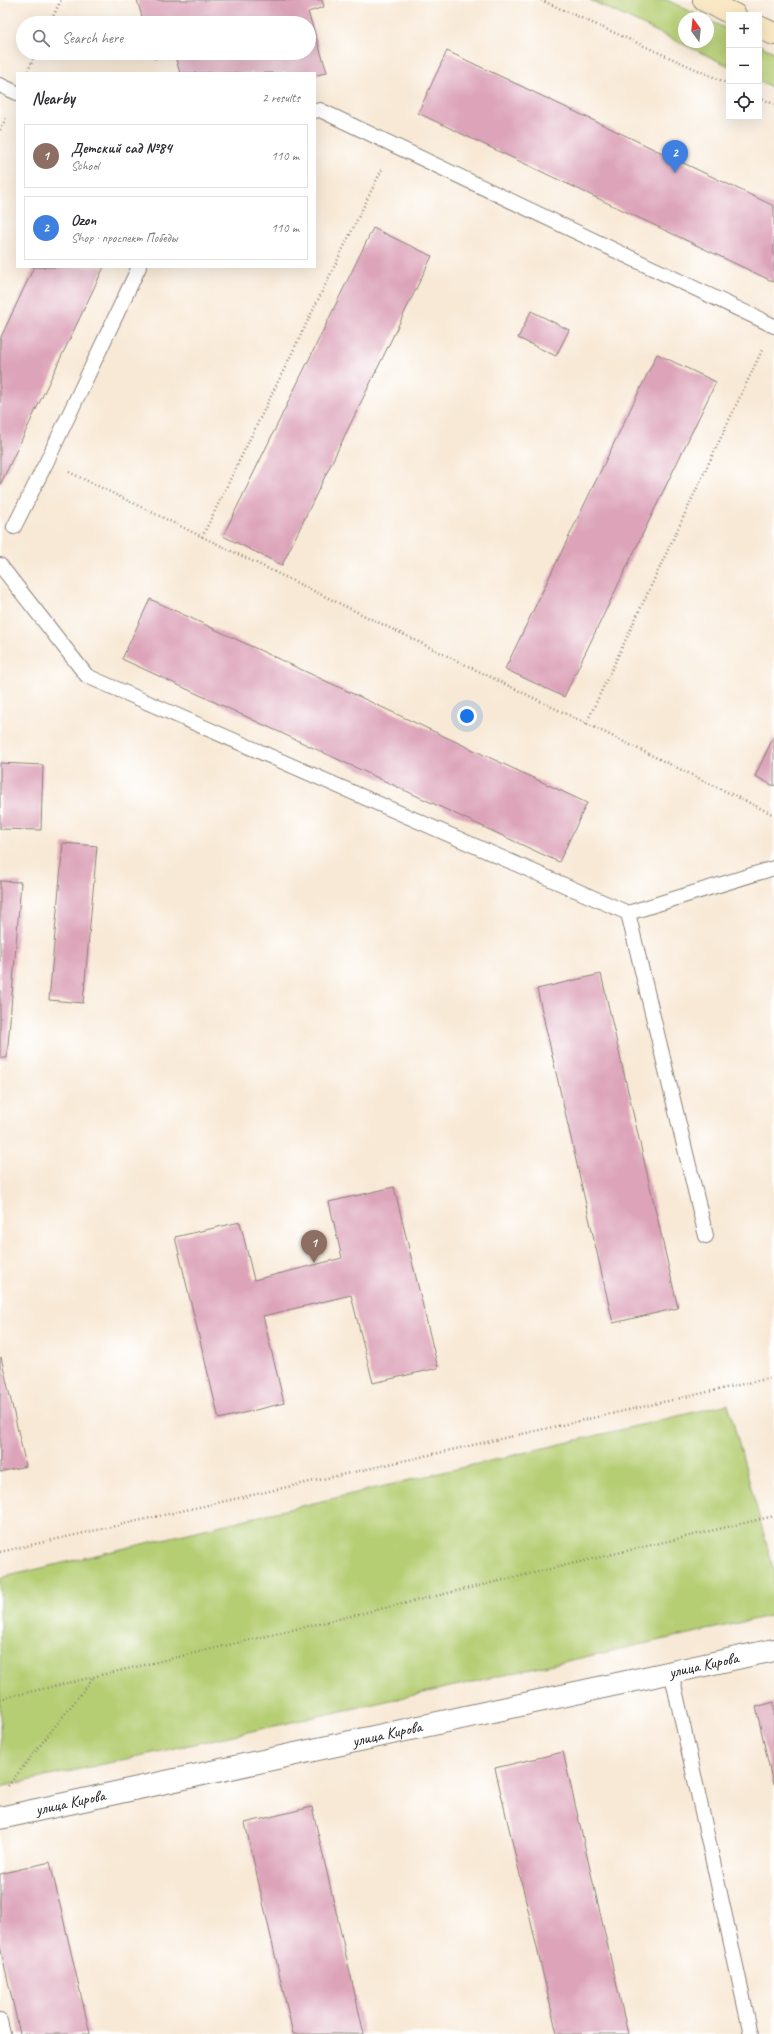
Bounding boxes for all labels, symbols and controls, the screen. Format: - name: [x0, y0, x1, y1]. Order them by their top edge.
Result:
- north arrow: [678, 12, 714, 48]
- map controls: [726, 12, 762, 120]
- button: +: [726, 12, 762, 48]
- search box: [16, 16, 316, 60]
- icon: search: [30, 27, 52, 49]
- text: Search here: [62, 29, 123, 48]
- button: −: [726, 48, 762, 84]
- button: locate: [726, 84, 762, 120]
- text: Nearby: [32, 88, 75, 109]
- text: 2 results: [262, 90, 300, 106]
- text: Детский сад №84: [71, 139, 172, 158]
- pin: 2: [662, 140, 688, 173]
- text: 1: [43, 148, 49, 164]
- text: 110 m: [271, 148, 299, 164]
- text: School: [71, 158, 99, 174]
- text: Ozon: [71, 211, 96, 230]
- text: 2: [43, 220, 49, 236]
- text: 110 m: [271, 220, 299, 236]
- text: Shop · проспект Победы: [71, 230, 177, 246]
- your location: [457, 706, 477, 726]
- pin: 1: [301, 1230, 327, 1263]
- street label: улица Кирова: [666, 1648, 742, 1683]
- street label: улица Кирова: [349, 1716, 425, 1751]
- street label: улица Кирова: [33, 1785, 108, 1820]

